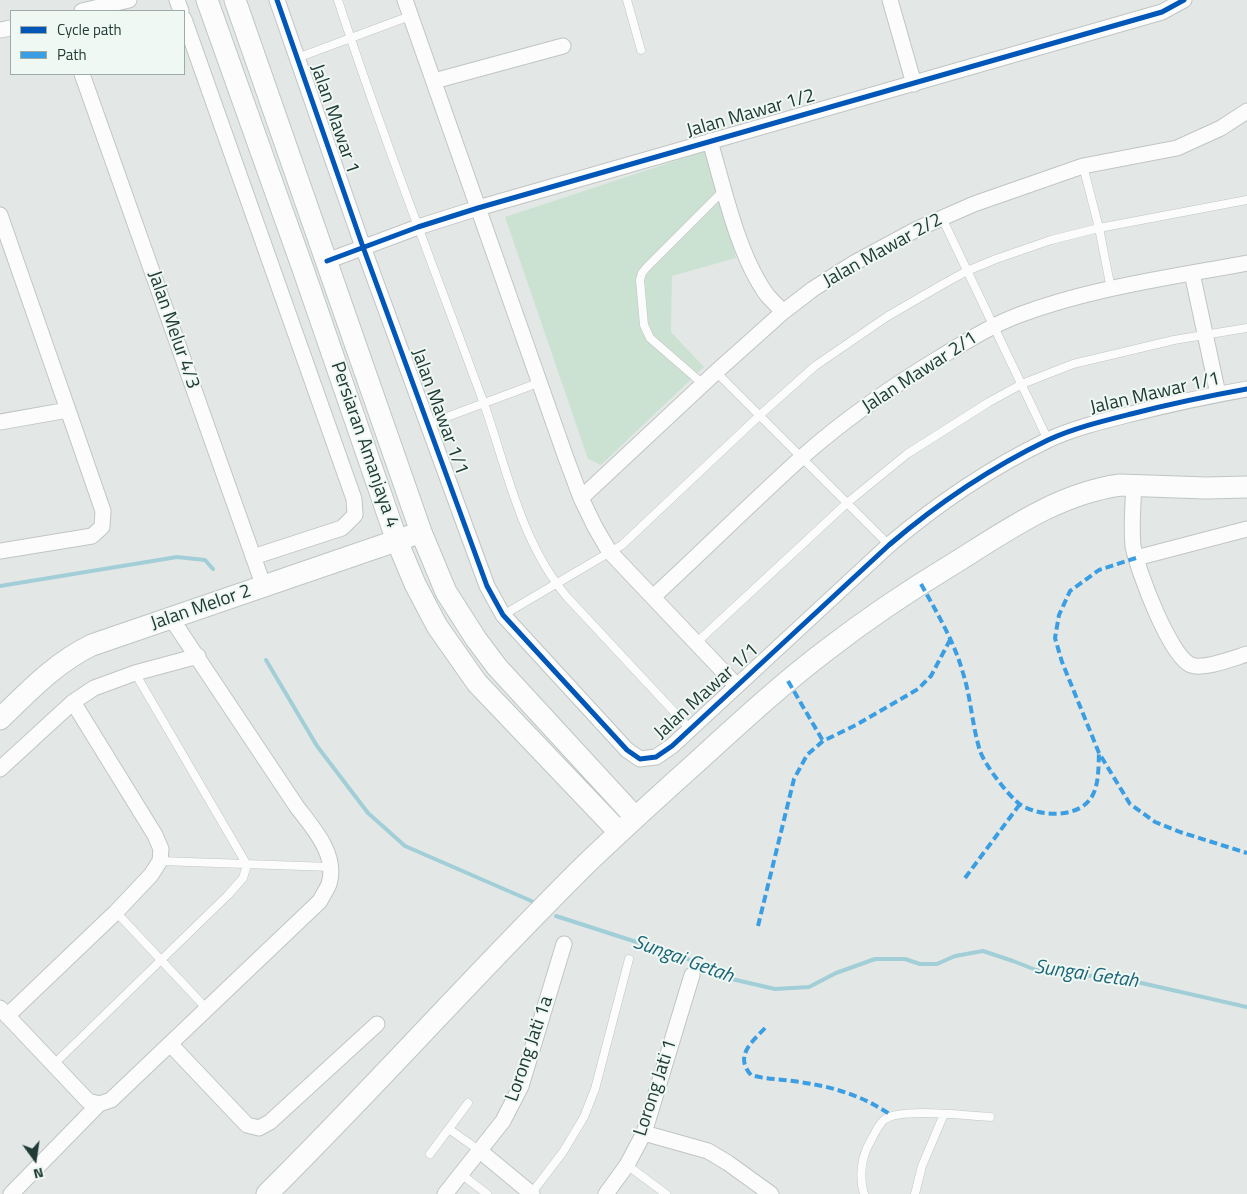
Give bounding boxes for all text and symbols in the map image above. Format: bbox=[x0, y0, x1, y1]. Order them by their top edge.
legend bbox=[10, 10, 185, 75]
text: Cycle path bbox=[57, 18, 122, 41]
text: Path bbox=[57, 43, 87, 66]
street label: Jalan Mawar 1 bbox=[305, 61, 363, 177]
street label: Jalan Mawar 1/2 bbox=[684, 85, 818, 143]
street label: Jalan Mawar 2/2 bbox=[820, 209, 946, 293]
street label: Jalan Melur 4/3 bbox=[142, 268, 204, 392]
street label: Jalan Mawar 2/1 bbox=[858, 327, 982, 419]
street label: Jalan Mawar 1/1 bbox=[406, 346, 472, 478]
street label: Persiaran Amanjaya 4 bbox=[325, 359, 403, 531]
street label: Jalan Mawar 1/1 bbox=[1088, 368, 1222, 420]
street label: Jalan Melor 2 bbox=[148, 580, 254, 636]
street label: Jalan Mawar 1/1 bbox=[650, 639, 764, 745]
water label: Sungai Getah bbox=[630, 931, 736, 989]
water label: Sungai Getah bbox=[1032, 956, 1140, 994]
street label: Lorong Jati 1a bbox=[501, 993, 559, 1105]
street label: Lorong Jati 1 bbox=[630, 1037, 682, 1139]
north arrow bbox=[10, 1134, 60, 1184]
text: N bbox=[32, 1163, 46, 1185]

